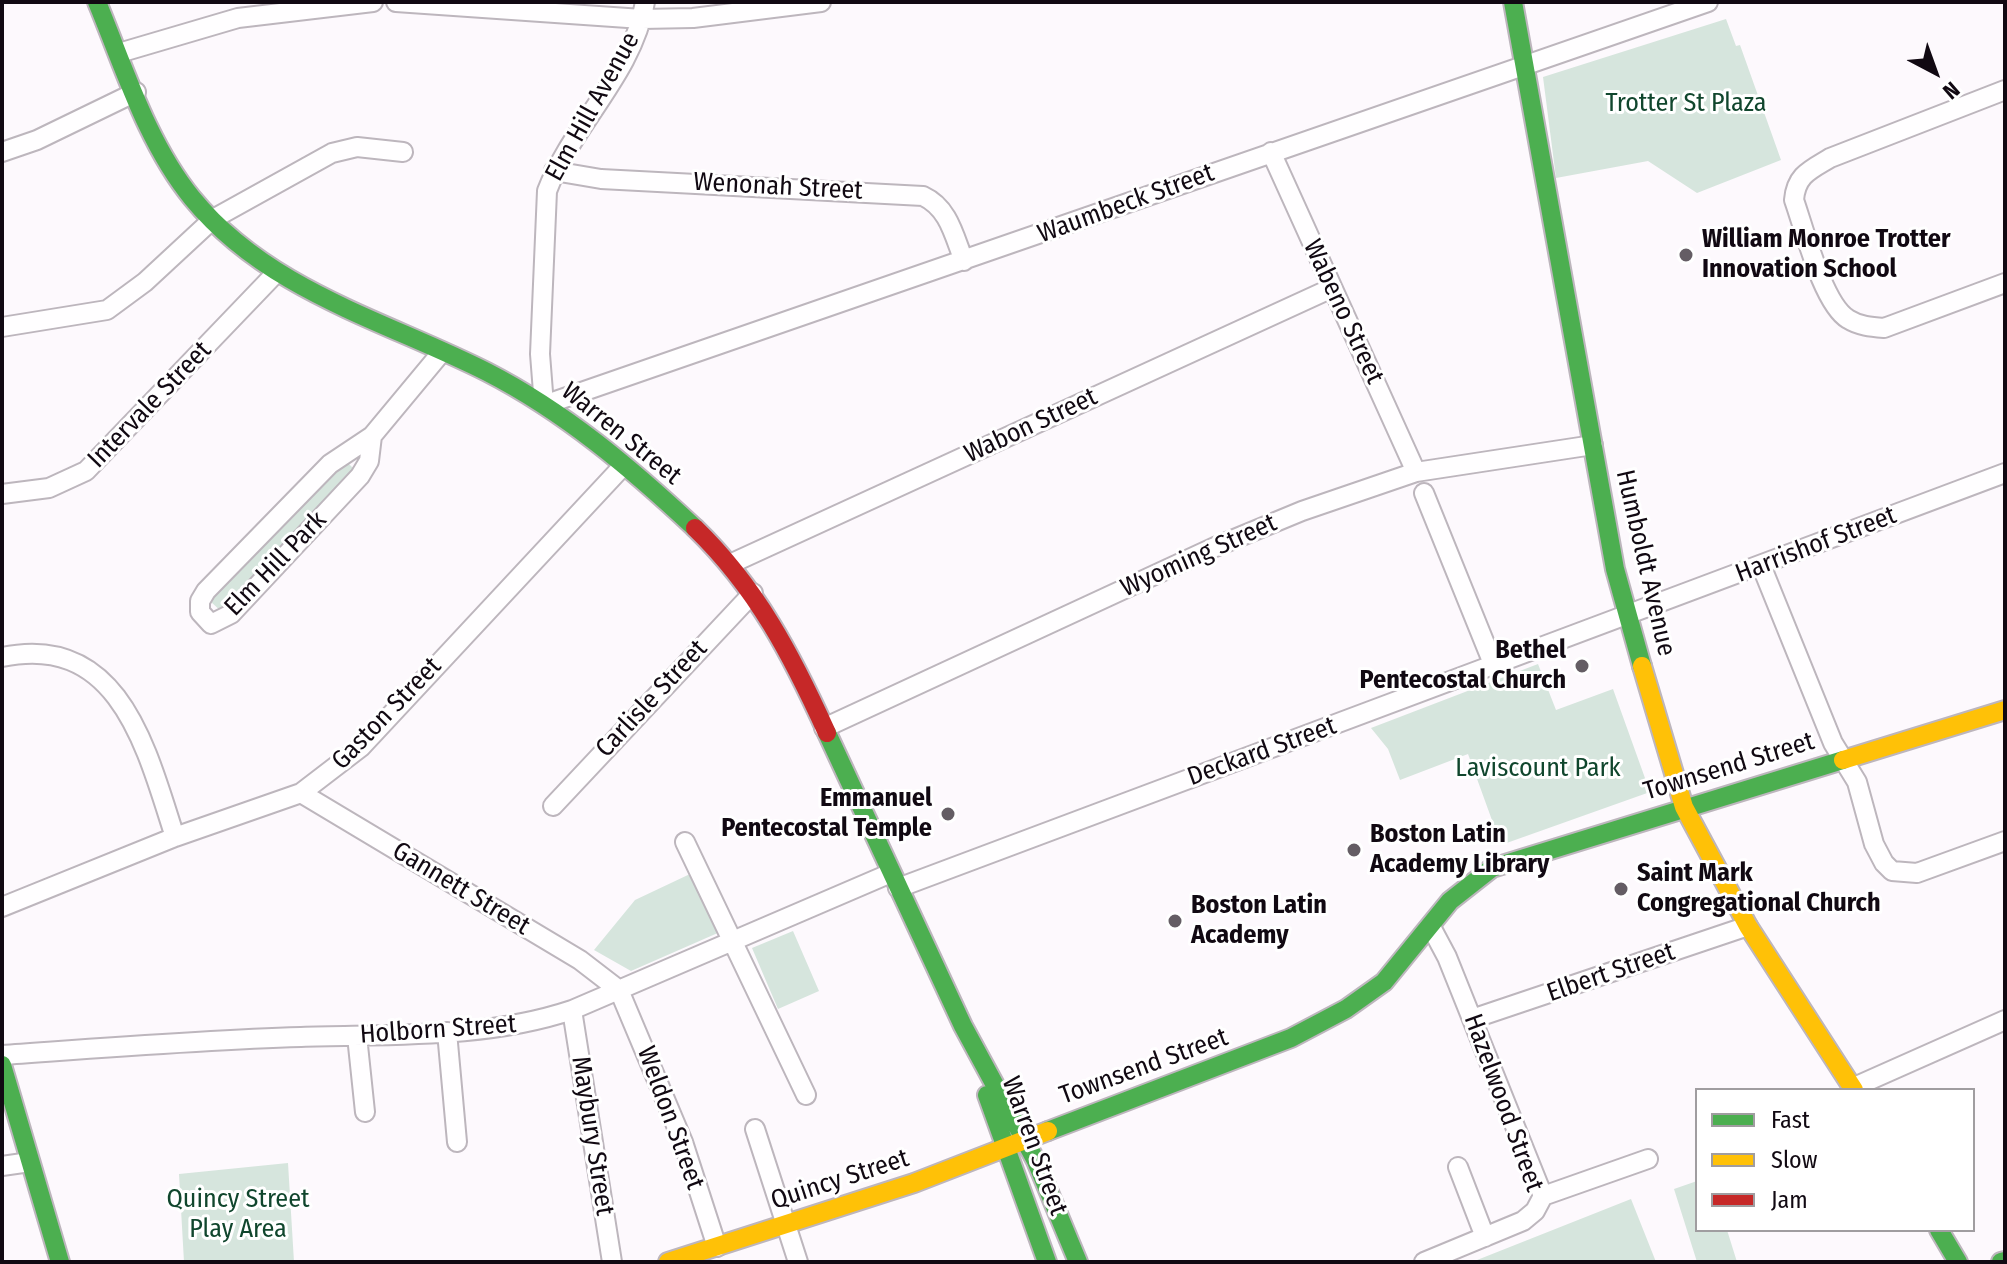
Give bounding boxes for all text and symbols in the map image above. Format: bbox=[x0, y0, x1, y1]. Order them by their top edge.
street label: Elm Hill Avenue bbox=[539, 27, 647, 187]
north arrow bbox=[1895, 32, 1975, 112]
text: N bbox=[1937, 76, 1965, 105]
park label: Trotter St Plaza bbox=[1606, 88, 1766, 120]
street label: Waumbeck Street bbox=[1034, 158, 1218, 250]
street label: Wenonah Street bbox=[692, 167, 864, 207]
place label: William Monroe Trotter Innovation School bbox=[1702, 224, 1951, 286]
street label: Wabeno Street bbox=[1296, 235, 1390, 389]
marker: William Monroe Trotter Innovation School bbox=[1677, 246, 1695, 264]
street label: Intervale Street bbox=[82, 335, 218, 475]
street label: Warren Street bbox=[555, 376, 687, 492]
street label: Wabon Street bbox=[960, 382, 1102, 470]
street label: Humboldt Avenue bbox=[1608, 467, 1682, 659]
street label: Harrishof Street bbox=[1731, 500, 1901, 590]
street label: Elm Hill Park bbox=[218, 505, 334, 623]
street label: Wyoming Street bbox=[1116, 508, 1282, 604]
street label: Carlisle Street bbox=[590, 634, 714, 764]
place label: Bethel Pentecostal Church bbox=[1360, 635, 1566, 696]
street label: Gaston Street bbox=[326, 651, 448, 777]
marker: Bethel Pentecostal Church bbox=[1573, 657, 1591, 675]
street label: Deckard Street bbox=[1183, 711, 1341, 793]
street label: Townsend Street bbox=[1640, 726, 1818, 808]
park label: Laviscount Park bbox=[1455, 753, 1621, 785]
place label: Emmanuel Pentecostal Temple bbox=[721, 783, 932, 844]
marker: Emmanuel Pentecostal Temple bbox=[939, 805, 957, 823]
place label: Boston Latin Academy Library bbox=[1370, 819, 1549, 880]
street label: Gannett Street bbox=[387, 836, 535, 942]
marker: Boston Latin Academy Library bbox=[1345, 841, 1363, 859]
place label: Saint Mark Congregational Church bbox=[1637, 858, 1881, 920]
marker: Saint Mark Congregational Church bbox=[1612, 880, 1630, 898]
place label: Boston Latin Academy bbox=[1191, 890, 1327, 952]
marker: Boston Latin Academy bbox=[1166, 912, 1184, 930]
street label: Elbert Street bbox=[1543, 937, 1679, 1009]
street label: Holborn Street bbox=[359, 1009, 517, 1051]
street label: Hazelwood Street bbox=[1456, 1010, 1550, 1196]
street label: Townsend Street bbox=[1056, 1022, 1232, 1112]
street label: Weldon Street bbox=[630, 1042, 710, 1194]
street label: Maybury Street bbox=[564, 1054, 620, 1218]
street label: Warren Street bbox=[994, 1072, 1074, 1220]
legend bbox=[1695, 1088, 1975, 1232]
text: Fast bbox=[1771, 1106, 1810, 1134]
street label: Quincy Street bbox=[767, 1143, 913, 1217]
text: Slow bbox=[1771, 1146, 1817, 1174]
park label: Quincy Street Play Area bbox=[167, 1184, 309, 1246]
text: Jam bbox=[1771, 1186, 1808, 1214]

